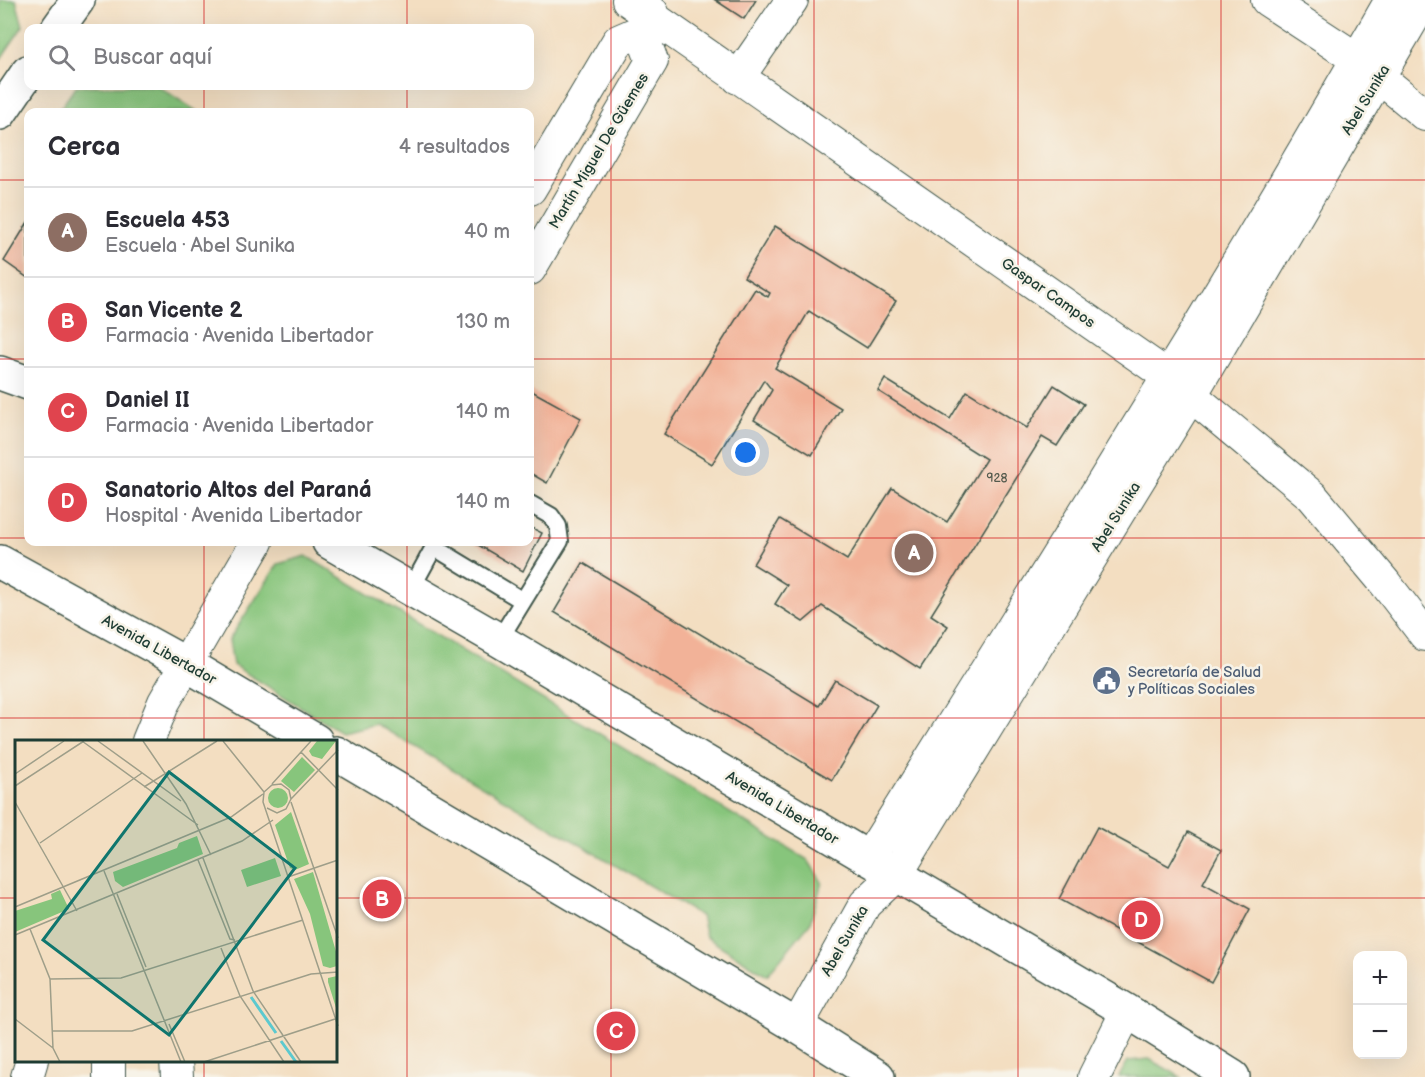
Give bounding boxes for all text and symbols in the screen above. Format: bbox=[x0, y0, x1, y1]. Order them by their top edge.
search box bbox=[24, 24, 534, 90]
icon: search bbox=[45, 41, 78, 74]
text: Buscar aquí bbox=[93, 44, 212, 71]
street label: Abel Sunika bbox=[1338, 61, 1394, 139]
street label: Martín Miguel De Güemes bbox=[545, 69, 653, 232]
text: Cerca bbox=[48, 132, 120, 163]
text: 4 resultados bbox=[399, 135, 510, 159]
text: Escuela 453 bbox=[105, 207, 230, 234]
text: A bbox=[61, 220, 74, 244]
text: 40 m bbox=[464, 220, 510, 244]
text: Escuela · Abel Sunika bbox=[105, 234, 295, 258]
street label: Gaspar Campos bbox=[997, 254, 1099, 333]
text: San Vicente 2 bbox=[105, 297, 243, 324]
text: B bbox=[60, 310, 75, 334]
text: 130 m bbox=[456, 310, 510, 334]
text: Farmacia · Avenida Libertador bbox=[105, 324, 373, 348]
text: Daniel II bbox=[105, 387, 190, 414]
text: C bbox=[60, 400, 75, 424]
text: 140 m bbox=[456, 400, 510, 424]
text: Farmacia · Avenida Libertador bbox=[105, 414, 373, 438]
your location bbox=[731, 438, 760, 467]
house number: 928 bbox=[986, 471, 1008, 486]
text: Sanatorio Altos del Paraná bbox=[105, 477, 372, 504]
street label: Abel Sunika bbox=[1087, 479, 1145, 555]
text: D bbox=[61, 490, 74, 514]
text: 140 m bbox=[456, 490, 510, 514]
text: Hospital · Avenida Libertador bbox=[105, 504, 362, 528]
pin: A bbox=[894, 530, 934, 576]
street label: Avenida Libertador bbox=[98, 611, 220, 690]
place label: Secretaría de Salud y Políticas Sociales bbox=[1127, 663, 1261, 699]
public building icon: Secretaría de Salud y Políticas Sociales bbox=[1091, 665, 1123, 697]
inset map bbox=[15, 740, 338, 1062]
street label: Avenida Libertador bbox=[722, 767, 842, 849]
pin: B bbox=[362, 876, 401, 922]
pin: D bbox=[1122, 898, 1160, 942]
street label: Abel Sunika bbox=[817, 902, 873, 980]
map controls bbox=[1353, 951, 1407, 1059]
button: + bbox=[1353, 951, 1407, 1005]
button: − bbox=[1353, 1005, 1407, 1059]
pin: C bbox=[596, 1008, 636, 1054]

